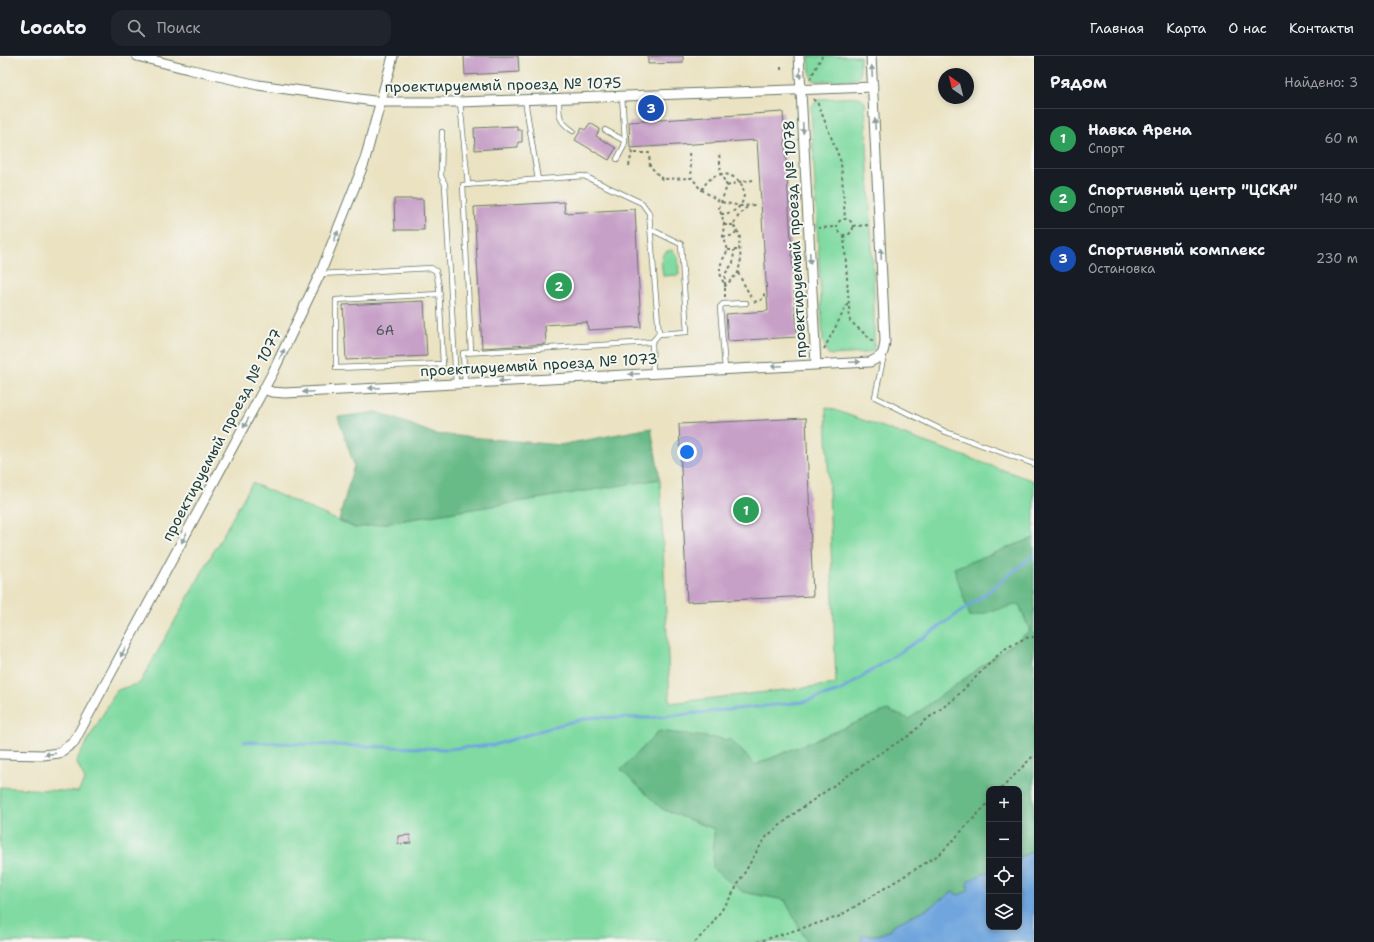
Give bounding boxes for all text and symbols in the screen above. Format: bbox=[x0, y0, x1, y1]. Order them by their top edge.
search box bbox=[111, 10, 391, 46]
text: Locato bbox=[20, 15, 87, 40]
icon: search bbox=[125, 17, 147, 39]
text: Поиск bbox=[157, 18, 200, 38]
text: Главная bbox=[1090, 19, 1144, 37]
text: Карта bbox=[1166, 19, 1206, 37]
text: О нас bbox=[1228, 19, 1267, 37]
text: Контакты bbox=[1289, 19, 1354, 37]
one-way arrow bbox=[869, 65, 876, 77]
one-way arrow bbox=[797, 67, 804, 79]
north arrow bbox=[938, 68, 974, 104]
text: Рядом bbox=[1050, 71, 1107, 93]
street label: проектируемый проезд № 1075 bbox=[384, 73, 622, 97]
text: Найдено: 3 bbox=[1284, 74, 1358, 91]
pin: 3 bbox=[638, 93, 664, 123]
one-way arrow bbox=[872, 117, 878, 130]
street label: проектируемый проезд № 1078 bbox=[779, 120, 811, 358]
text: Навка Арена bbox=[1088, 120, 1192, 140]
one-way arrow bbox=[800, 122, 807, 134]
text: 1 bbox=[1060, 130, 1066, 147]
text: 60 m bbox=[1325, 130, 1358, 147]
text: Спорт bbox=[1088, 140, 1124, 157]
text: Спортивный центр "ЦСКА" bbox=[1088, 180, 1297, 200]
text: 2 bbox=[1058, 190, 1068, 207]
text: 140 m bbox=[1319, 190, 1358, 207]
text: Спорт bbox=[1088, 200, 1124, 217]
one-way arrow bbox=[333, 230, 339, 242]
text: Спортивный комплекс bbox=[1088, 240, 1265, 260]
one-way arrow bbox=[878, 247, 884, 260]
text: 3 bbox=[1058, 250, 1068, 267]
text: 230 m bbox=[1316, 250, 1358, 267]
one-way arrow bbox=[807, 252, 814, 264]
text: Остановка bbox=[1088, 260, 1155, 277]
pin: 2 bbox=[546, 271, 572, 301]
house number: 6А bbox=[376, 322, 394, 339]
street label: проектируемый проезд № 1077 bbox=[157, 325, 287, 545]
one-way arrow bbox=[279, 349, 285, 360]
street label: проектируемый проезд № 1073 bbox=[420, 349, 658, 381]
one-way arrow bbox=[849, 359, 861, 366]
one-way arrow bbox=[771, 363, 783, 370]
one-way arrow bbox=[628, 371, 640, 378]
one-way arrow bbox=[497, 378, 510, 384]
one-way arrow bbox=[368, 385, 380, 392]
one-way arrow bbox=[302, 388, 314, 395]
one-way arrow bbox=[242, 418, 249, 429]
your location bbox=[677, 442, 697, 462]
pin: 1 bbox=[733, 495, 759, 525]
one-way arrow bbox=[181, 532, 188, 544]
one-way arrow bbox=[119, 647, 126, 658]
one-way arrow bbox=[44, 751, 56, 757]
map controls bbox=[986, 786, 1022, 930]
button: + bbox=[986, 786, 1022, 822]
button: − bbox=[986, 822, 1022, 858]
button: locate bbox=[986, 858, 1022, 894]
button: layers bbox=[986, 894, 1022, 930]

